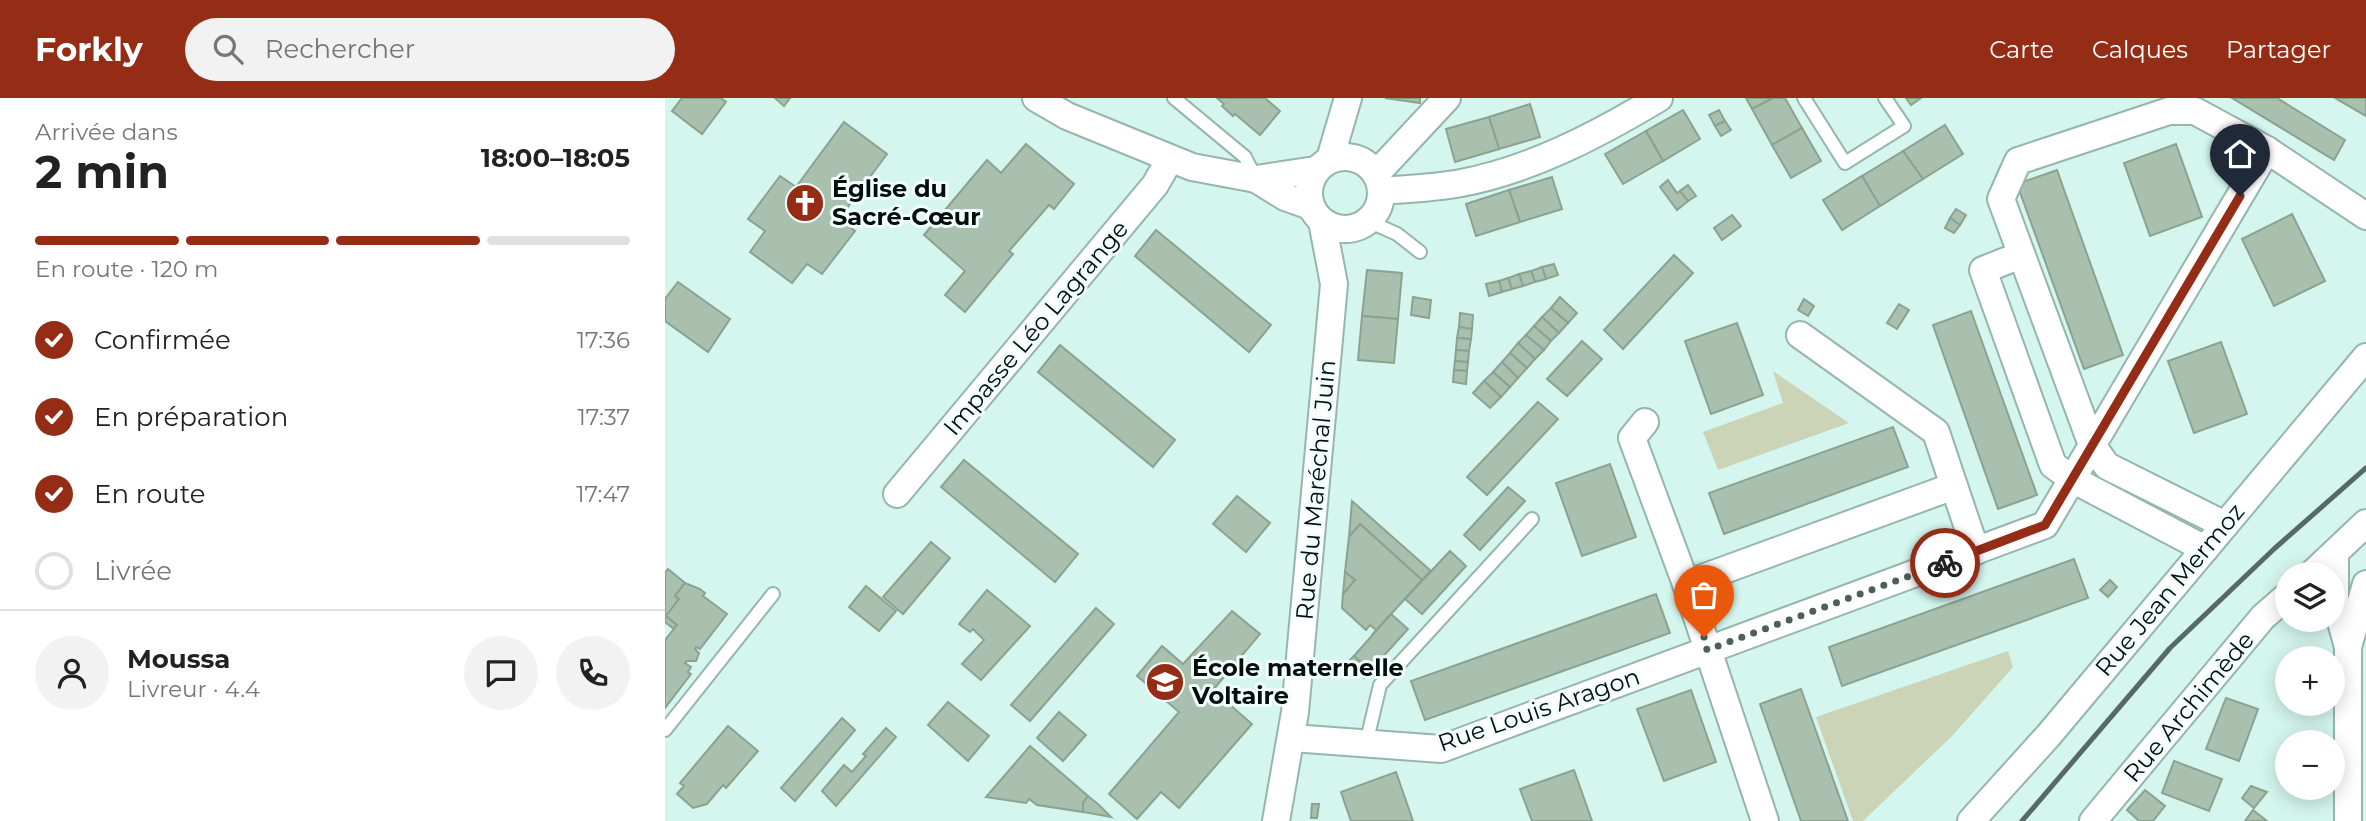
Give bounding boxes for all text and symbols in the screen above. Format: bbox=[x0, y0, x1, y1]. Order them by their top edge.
search box bbox=[185, 18, 675, 81]
text: Forkly bbox=[35, 29, 143, 69]
icon: search bbox=[209, 30, 247, 68]
text: Rechercher bbox=[265, 33, 415, 65]
text: Carte bbox=[1989, 35, 2054, 64]
text: Calques bbox=[2092, 35, 2188, 64]
text: Partager bbox=[2226, 35, 2331, 64]
text: Arrivée dans bbox=[35, 118, 178, 146]
pin bbox=[2210, 124, 2270, 196]
icon: home bbox=[2221, 135, 2259, 173]
text: 18:00–18:05 bbox=[481, 142, 630, 174]
text: 2 min bbox=[35, 143, 169, 200]
place label: Église du Sacré-Cœur bbox=[832, 174, 981, 231]
church icon: Église du Sacré-Cœur bbox=[784, 182, 826, 224]
street label: Impasse Léo Lagrange bbox=[937, 214, 1134, 441]
text: En route · 120 m bbox=[35, 255, 218, 283]
icon: check bbox=[35, 321, 73, 359]
text: Confirmée bbox=[94, 324, 231, 356]
text: 17:36 bbox=[577, 326, 630, 354]
street label: Rue du Maréchal Juin bbox=[1290, 359, 1341, 621]
icon: check bbox=[35, 398, 73, 436]
text: En préparation bbox=[94, 401, 288, 433]
text: 17:37 bbox=[578, 403, 630, 431]
icon: check bbox=[35, 475, 73, 513]
text: En route bbox=[94, 478, 205, 510]
text: 17:47 bbox=[576, 480, 630, 508]
street label: Rue Jean Mermoz bbox=[2089, 497, 2250, 682]
courier bbox=[1910, 528, 1980, 598]
icon: bike bbox=[1926, 544, 1964, 582]
text: Livrée bbox=[94, 555, 172, 587]
map controls bbox=[2275, 562, 2345, 800]
button: layers bbox=[2275, 562, 2345, 632]
pin bbox=[1674, 565, 1734, 637]
icon: bag bbox=[1685, 576, 1723, 614]
street label: Rue Archimède bbox=[2117, 626, 2260, 788]
button: person bbox=[35, 636, 109, 710]
button: chat bbox=[464, 636, 538, 710]
button: phone bbox=[556, 636, 630, 710]
text: Moussa bbox=[127, 643, 230, 675]
button: + bbox=[2275, 646, 2345, 716]
place label: École maternelle Voltaire bbox=[1191, 653, 1404, 710]
school or university icon: École maternelle Voltaire bbox=[1144, 661, 1186, 703]
street label: Rue Louis Aragon bbox=[1434, 661, 1644, 758]
text: Livreur · 4.4 bbox=[127, 675, 260, 703]
button: − bbox=[2275, 730, 2345, 800]

